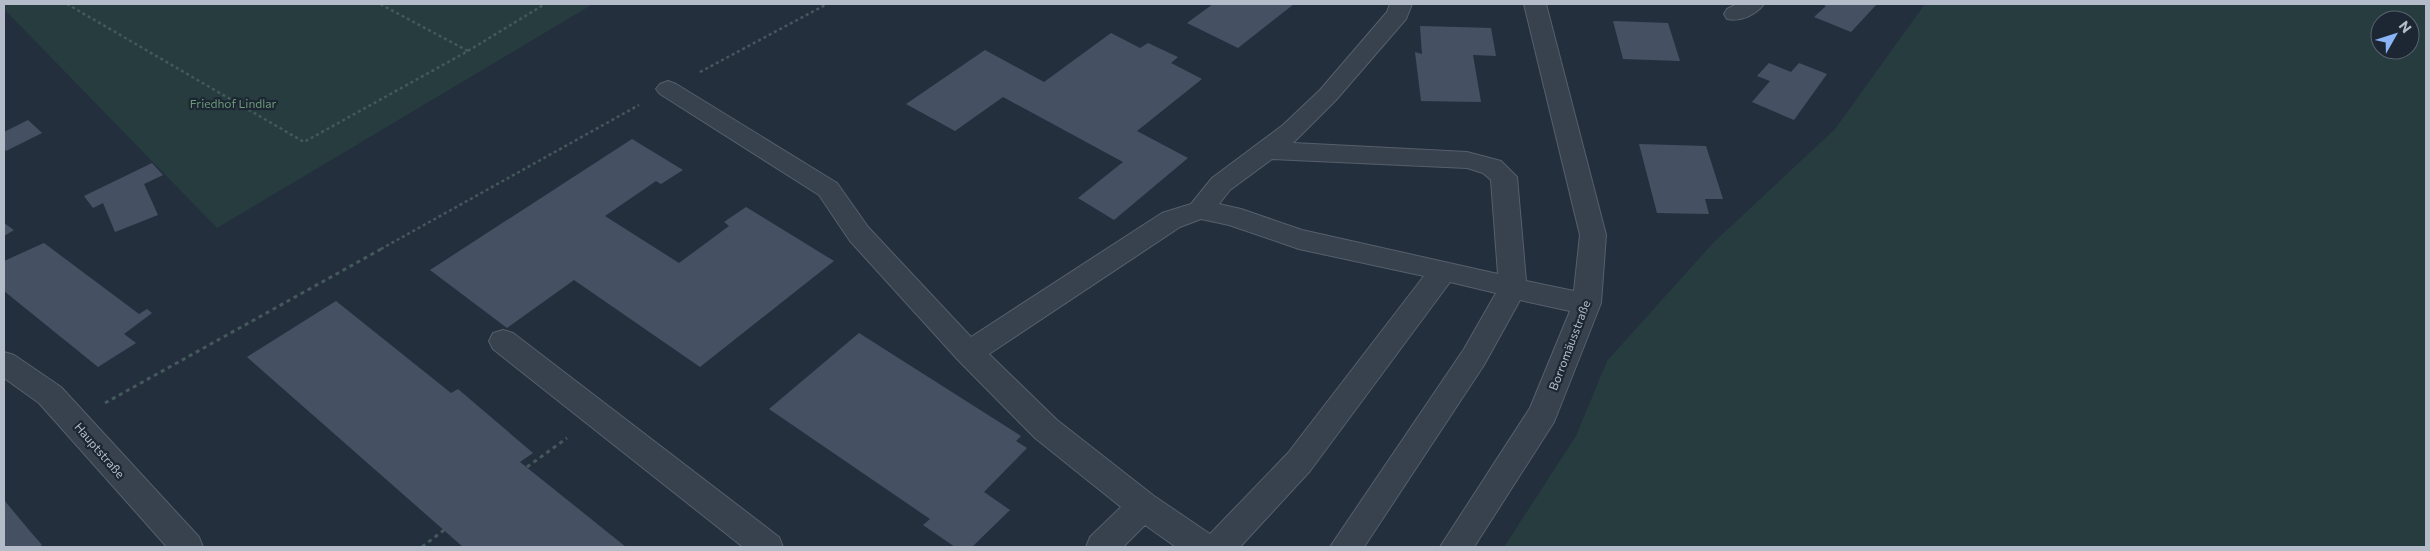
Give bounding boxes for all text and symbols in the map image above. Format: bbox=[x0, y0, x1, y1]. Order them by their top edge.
north arrow bbox=[2370, 10, 2420, 60]
text: N bbox=[2396, 17, 2415, 36]
park label: Friedhof Lindlar bbox=[190, 96, 277, 110]
street label: Borromäusstraße bbox=[1545, 298, 1593, 392]
street label: Hauptstraße bbox=[72, 419, 128, 481]

